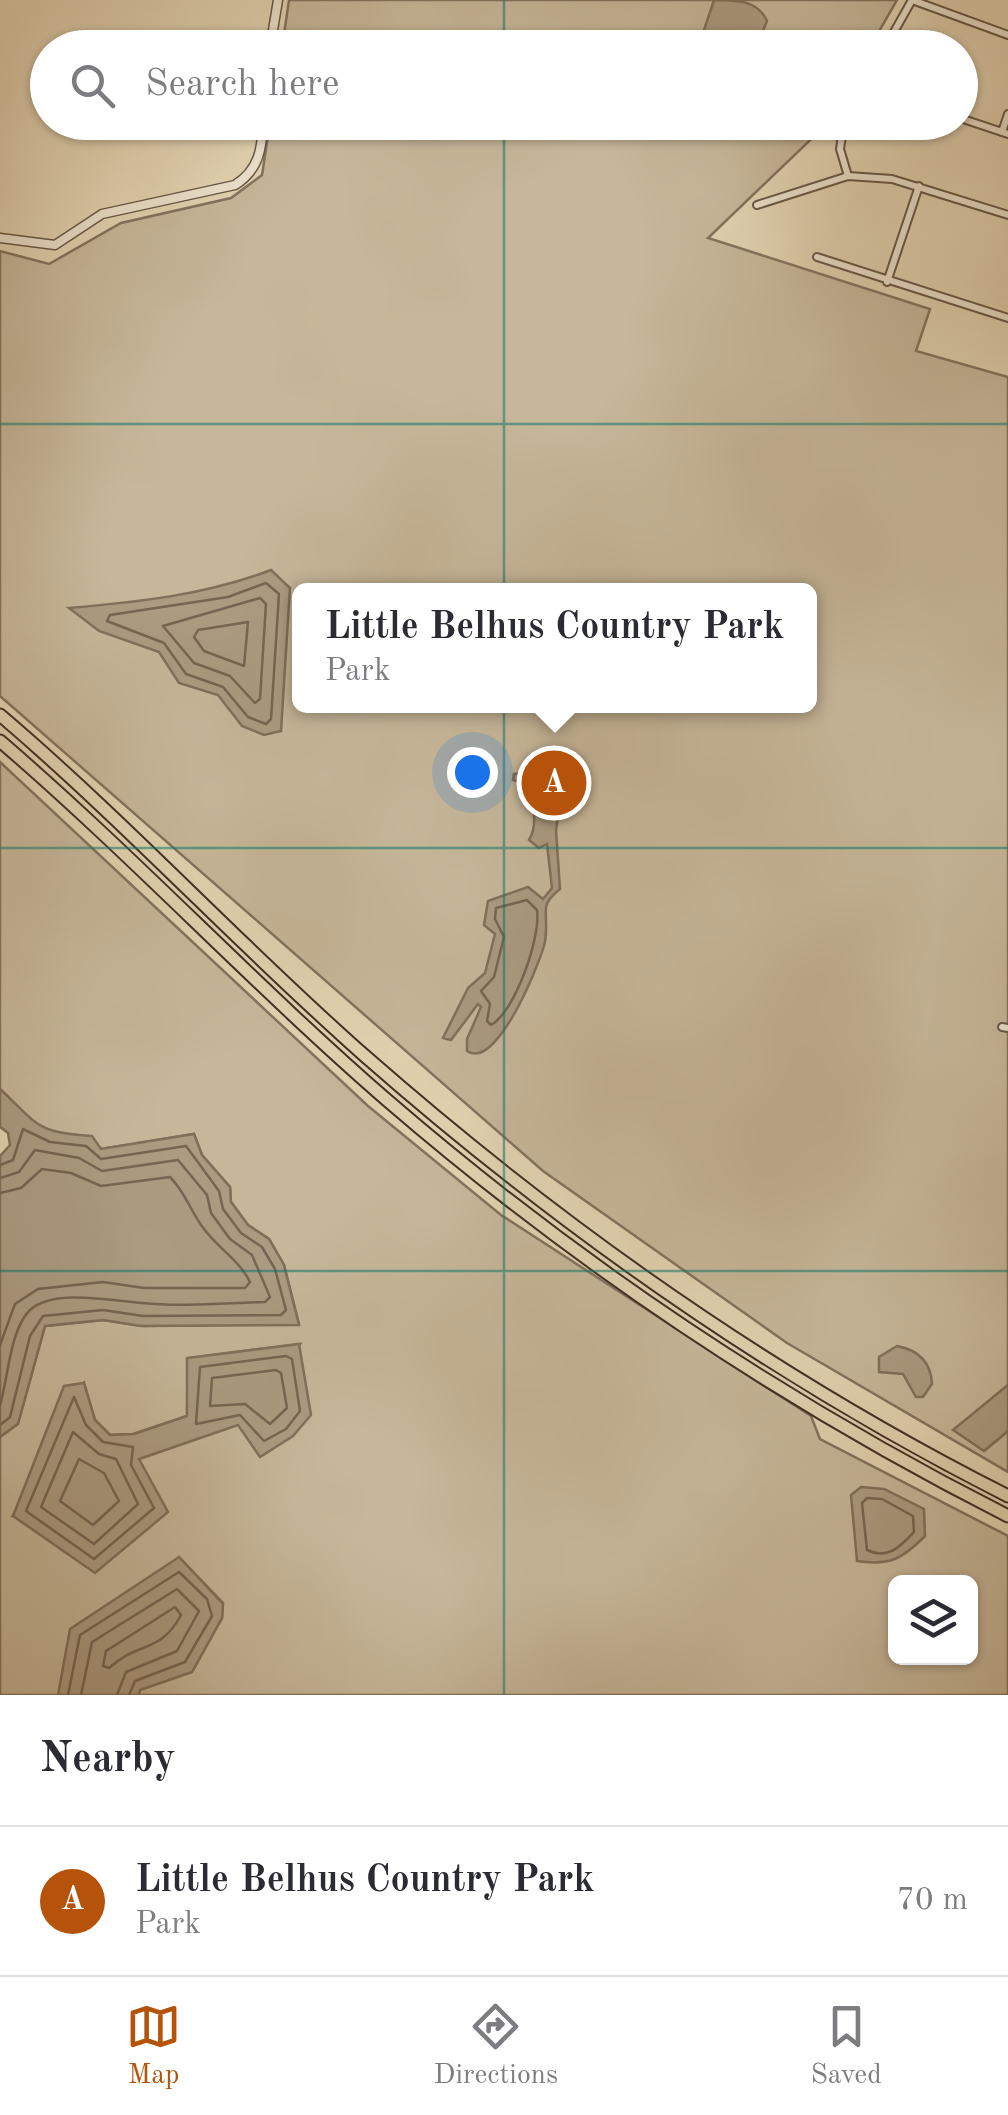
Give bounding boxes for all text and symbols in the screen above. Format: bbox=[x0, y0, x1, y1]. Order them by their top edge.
search box bbox=[30, 30, 978, 140]
icon: search bbox=[65, 58, 120, 113]
text: Search here bbox=[145, 66, 340, 104]
popup bbox=[292, 583, 817, 713]
text: Little Belhus Country Park bbox=[325, 609, 784, 647]
text: Park bbox=[325, 656, 391, 688]
pin: A bbox=[522, 746, 586, 820]
your location bbox=[447, 747, 498, 798]
map controls bbox=[888, 1575, 978, 1665]
button: layers bbox=[888, 1575, 978, 1665]
text: Nearby bbox=[40, 1739, 176, 1781]
text: Little Belhus Country Park bbox=[135, 1862, 595, 1900]
text: A bbox=[60, 1885, 85, 1917]
text: 70 m bbox=[897, 1885, 968, 1917]
text: Park bbox=[135, 1909, 201, 1941]
tab: Map bbox=[126, 1999, 181, 2094]
tab: Directions bbox=[434, 1999, 558, 2094]
tab: Saved bbox=[810, 1999, 882, 2094]

